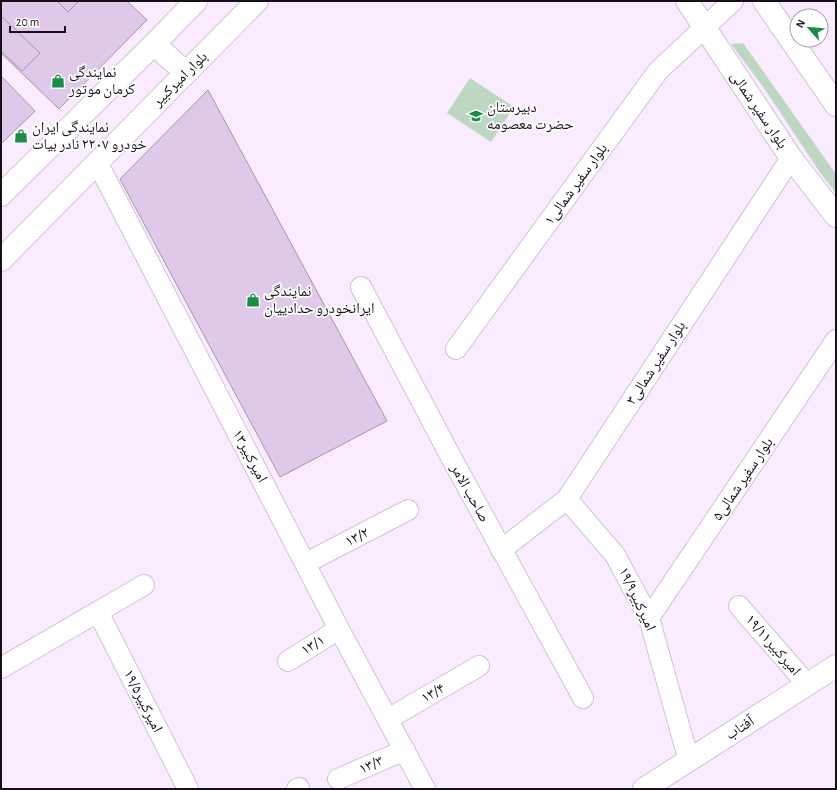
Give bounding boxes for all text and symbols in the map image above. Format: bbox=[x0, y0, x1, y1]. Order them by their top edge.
scale bar bbox=[10, 8, 65, 34]
north arrow bbox=[789, 8, 829, 48]
text: 20 m bbox=[16, 16, 39, 28]
text: N bbox=[794, 18, 807, 30]
street label: بلوار امیرکبیر bbox=[149, 49, 211, 111]
place label: نمایندگی کرمان موتور bbox=[68, 65, 135, 99]
street label: بلوار سفیر شمالی bbox=[726, 69, 790, 152]
shop icon: نمایندگی کرمان موتور bbox=[50, 73, 66, 89]
place label: دبیرستان حضرت معصومه bbox=[487, 100, 574, 133]
school or university icon: دبیرستان حضرت معصومه bbox=[468, 108, 484, 124]
place label: نمایندگی ایران خودرو ۲۲۰۷ نادر بیات bbox=[32, 120, 147, 153]
shop icon: نمایندگی ایران خودرو ۲۲۰۷ نادر بیات bbox=[13, 128, 29, 144]
street label: بلوار سفیر شمالی۱ bbox=[542, 141, 612, 229]
place label: نمایندگی ایرانخودرو حدادییان bbox=[264, 284, 375, 318]
shop icon: نمایندگی ایرانخودرو حدادییان bbox=[245, 292, 261, 308]
street label: بلوار سفیر شمالی۳ bbox=[623, 319, 690, 409]
street label: امیرکبیر۱۳ bbox=[229, 427, 270, 485]
street label: بلوار سفیر شمالی۵ bbox=[710, 435, 778, 524]
street label: صاحب الامر bbox=[447, 460, 492, 525]
street label: ۱۳/۲ bbox=[343, 525, 372, 549]
street label: امیرکبیر۱۹/۹ bbox=[615, 565, 658, 634]
street label: امیرکبیر۱۹/۱۱ bbox=[742, 612, 803, 679]
street label: ۱۳/۱ bbox=[299, 632, 327, 658]
street label: امیرکبیر۱۹/۵ bbox=[120, 667, 165, 735]
street label: ۱۳/۴ bbox=[419, 680, 448, 706]
street label: آفتاب bbox=[723, 712, 758, 743]
street label: ۱۳/۳ bbox=[357, 753, 385, 777]

